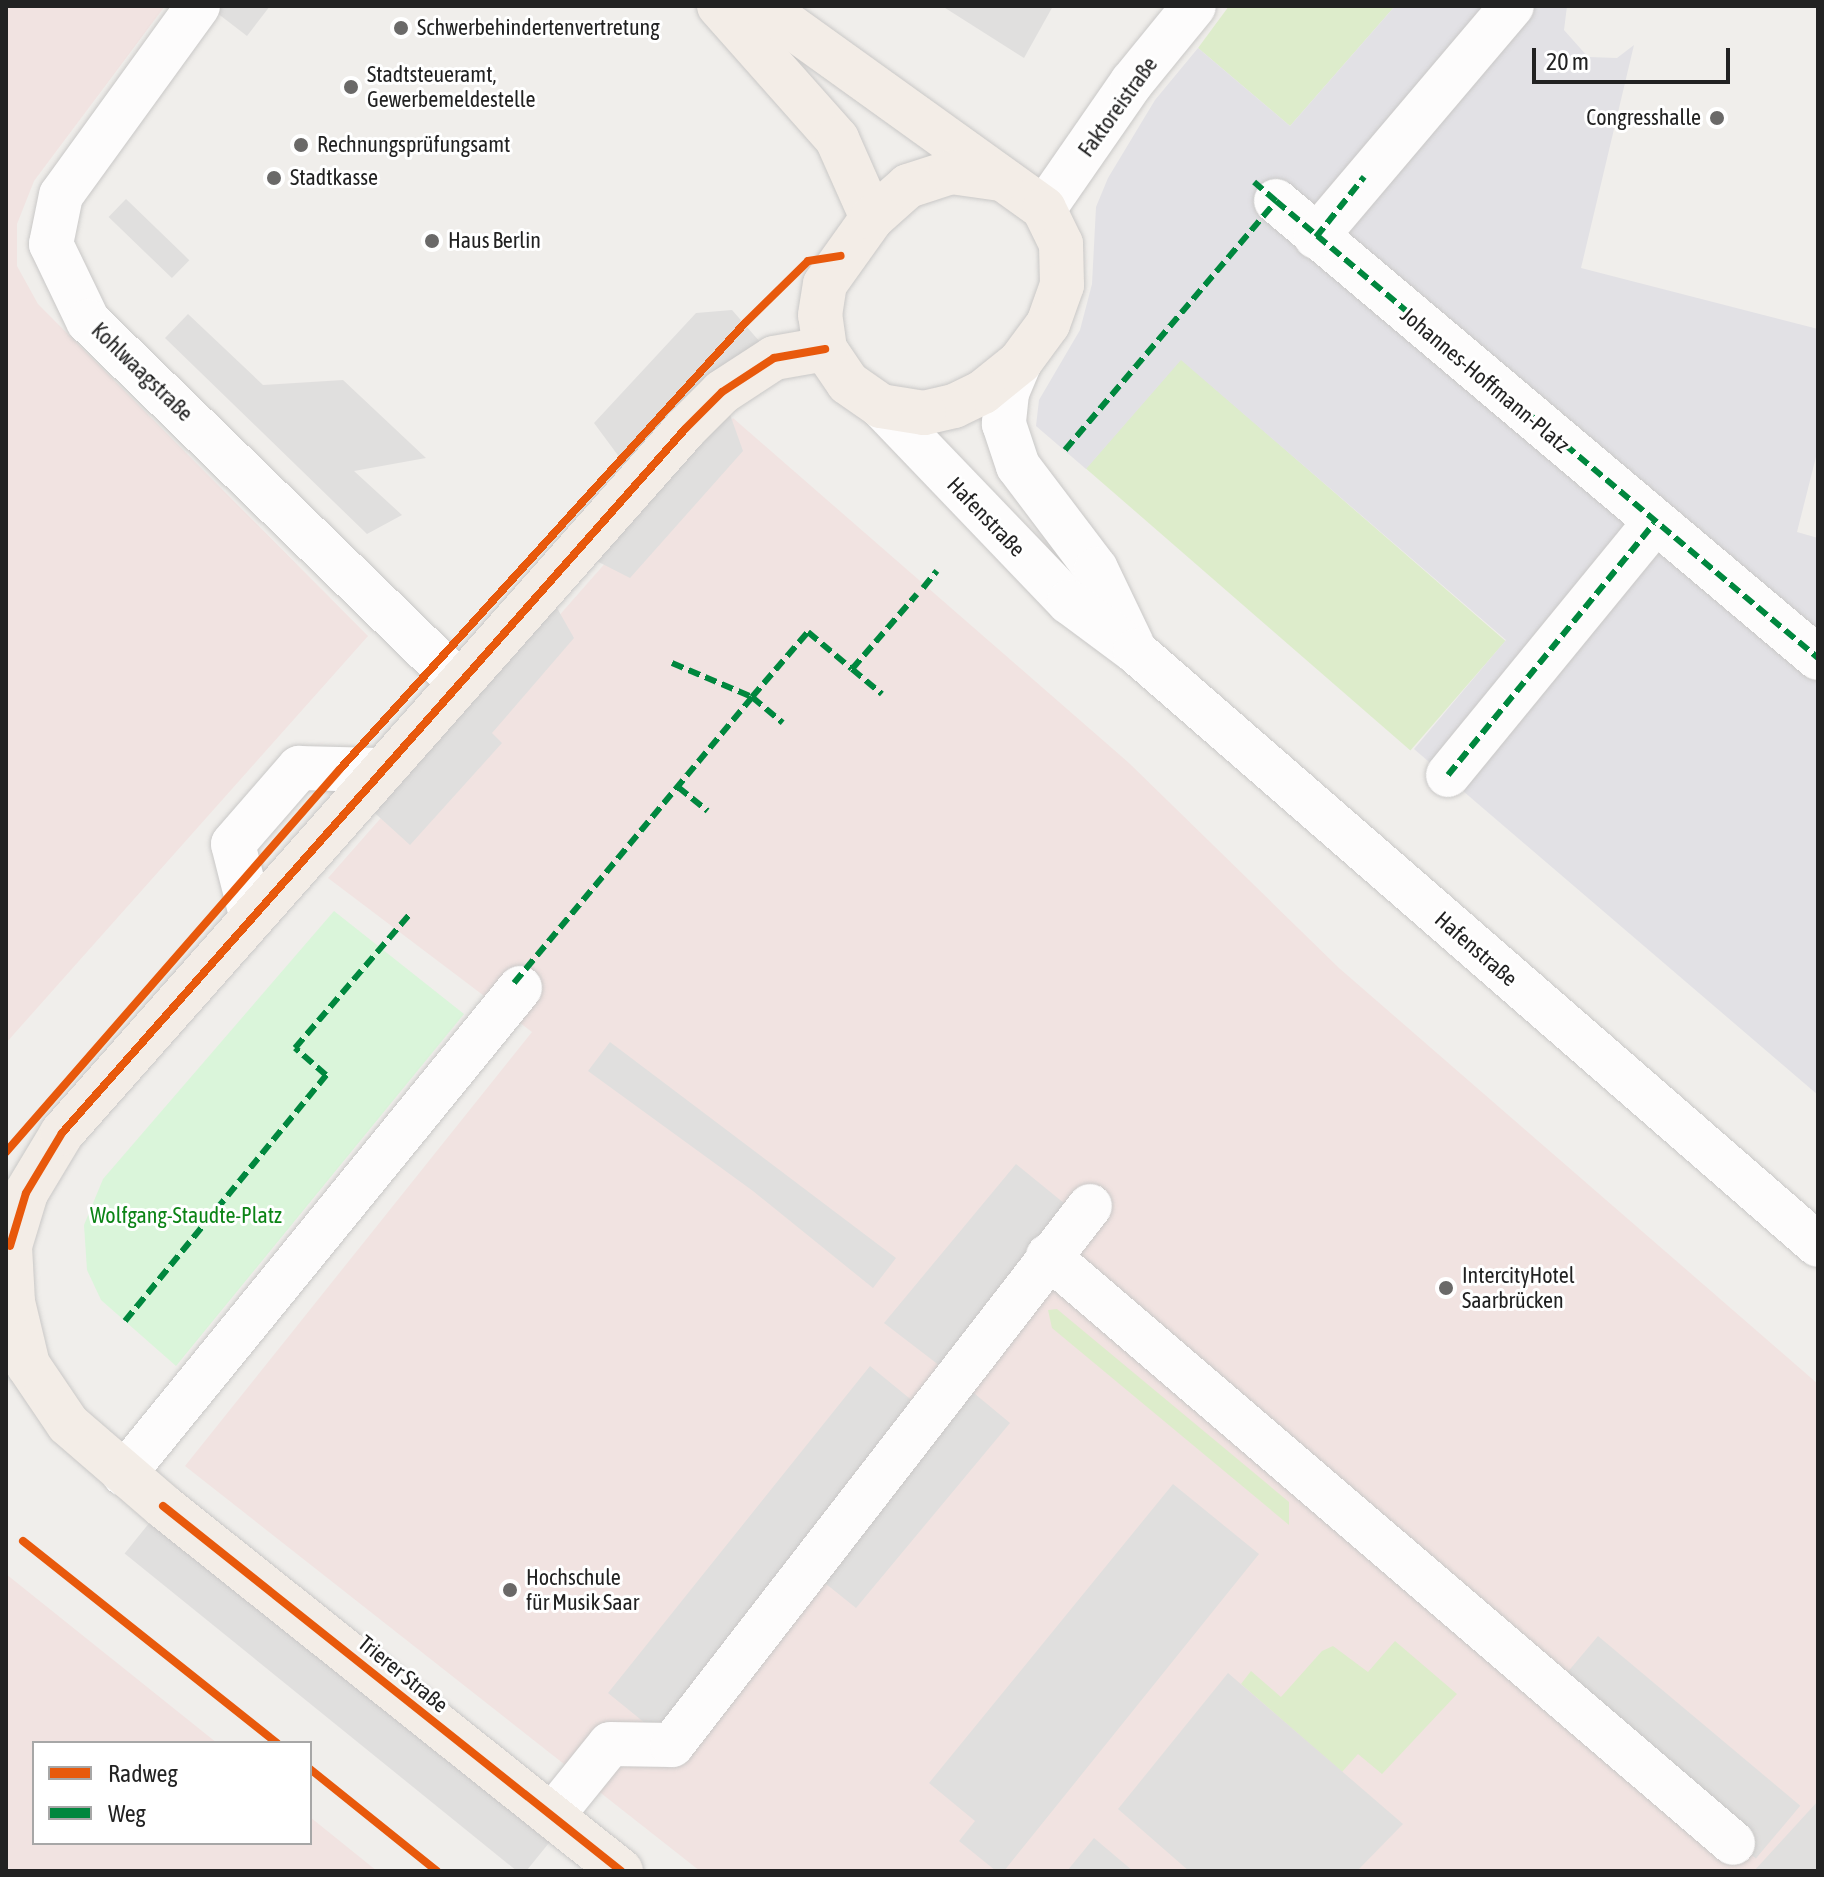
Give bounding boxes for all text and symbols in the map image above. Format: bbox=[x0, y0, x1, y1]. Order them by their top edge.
place label: Schwerbehindertenvertretung bbox=[417, 15, 660, 41]
marker: Schwerbehindertenvertretung bbox=[392, 19, 410, 37]
scale bar bbox=[1536, 32, 1734, 82]
text: 20 m bbox=[1546, 48, 1589, 75]
street label: Faktoreistraße bbox=[1073, 52, 1163, 162]
place label: Stadtsteueramt, Gewerbemeldestelle bbox=[367, 61, 535, 112]
marker: Stadtsteueramt, Gewerbemeldestelle bbox=[342, 78, 360, 96]
place label: Congresshalle bbox=[1586, 105, 1701, 131]
marker: Congresshalle bbox=[1708, 109, 1726, 127]
place label: Rechnungsprüfungsamt bbox=[317, 132, 510, 158]
marker: Rechnungsprüfungsamt bbox=[292, 136, 310, 154]
place label: Stadtkasse bbox=[290, 165, 378, 191]
marker: Stadtkasse bbox=[265, 169, 283, 187]
place label: Haus Berlin bbox=[448, 228, 541, 254]
marker: Haus Berlin bbox=[423, 232, 441, 250]
street label: Johannes-Hoffmann-Platz bbox=[1395, 302, 1575, 458]
street label: Kohlwaagstraße bbox=[86, 317, 198, 427]
street label: Hafenstraße bbox=[942, 472, 1030, 562]
street label: Hafenstraße bbox=[1429, 906, 1523, 992]
park label: Wolfgang-Staudte-Platz bbox=[90, 1203, 282, 1229]
place label: IntercityHotel Saarbrücken bbox=[1462, 1262, 1575, 1314]
marker: IntercityHotel Saarbrücken bbox=[1437, 1279, 1455, 1297]
place label: Hochschule für Musik Saar bbox=[526, 1564, 639, 1616]
marker: Hochschule für Musik Saar bbox=[501, 1581, 519, 1599]
street label: Trierer Straße bbox=[353, 1630, 453, 1718]
legend bbox=[32, 1741, 312, 1845]
text: Radweg bbox=[108, 1760, 178, 1787]
text: Weg bbox=[108, 1800, 146, 1827]

